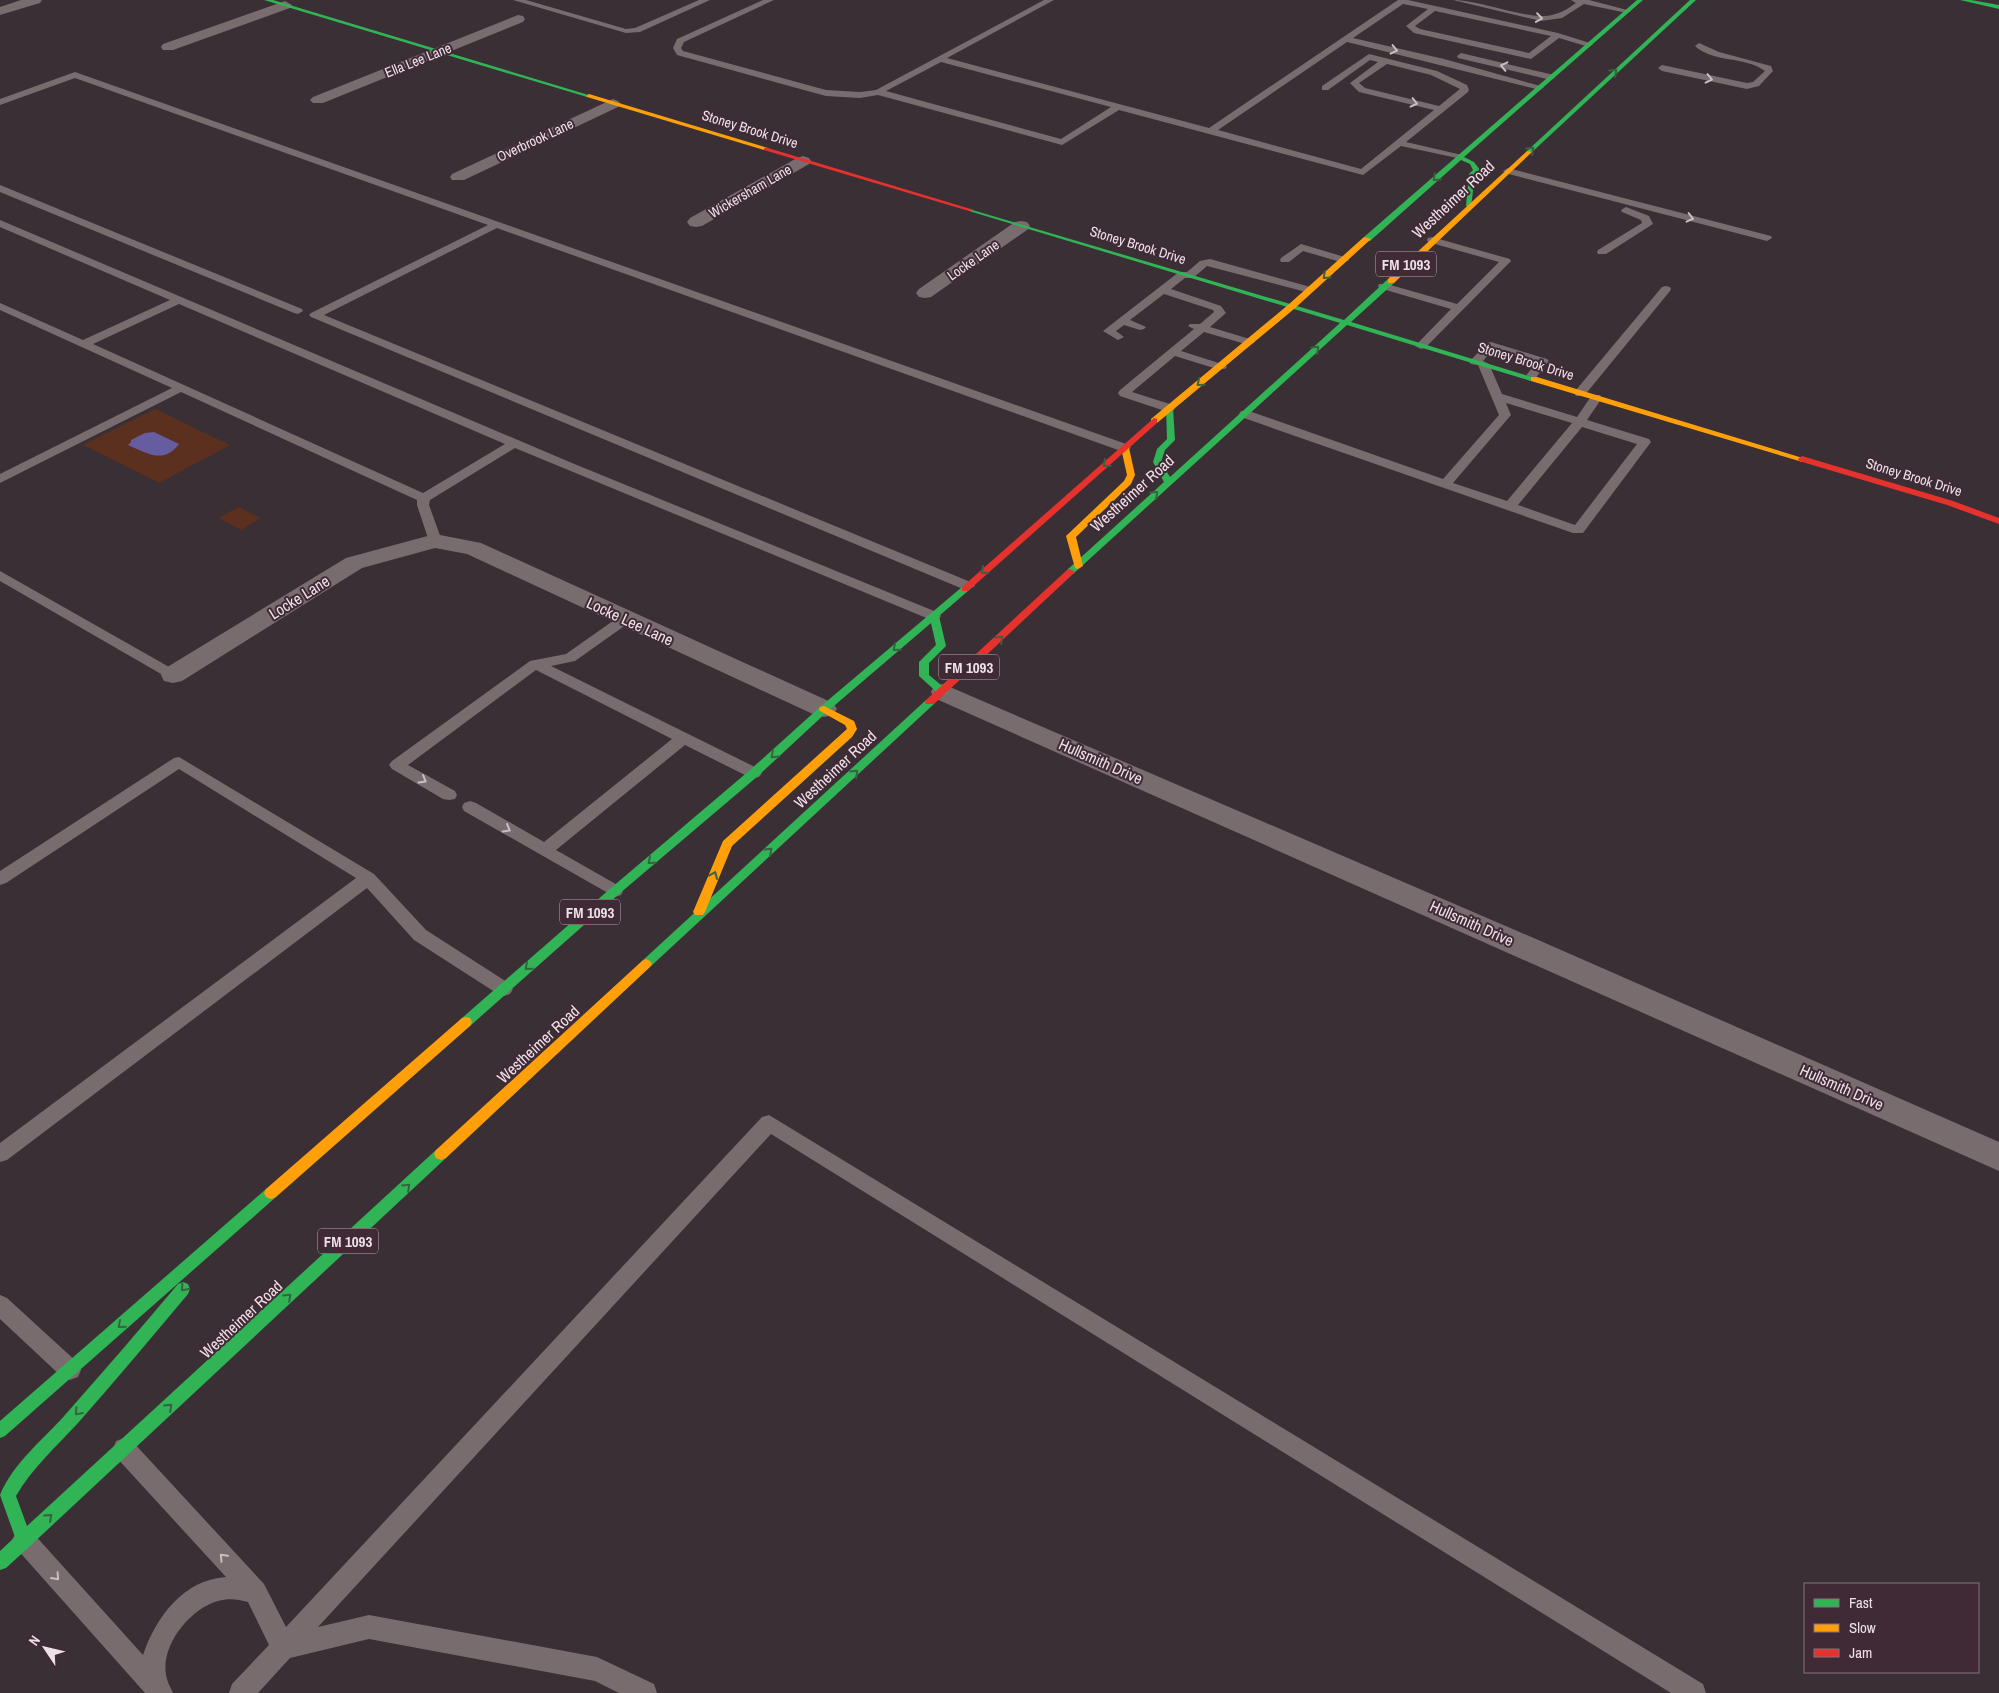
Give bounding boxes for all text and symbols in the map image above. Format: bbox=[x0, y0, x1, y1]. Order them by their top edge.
one-way arrow bbox=[1535, 12, 1543, 23]
street label: Ella Lee Lane bbox=[382, 39, 454, 81]
one-way arrow bbox=[1389, 44, 1398, 55]
one-way arrow bbox=[1499, 61, 1508, 72]
one-way arrow bbox=[1609, 69, 1618, 78]
one-way arrow bbox=[1705, 73, 1714, 84]
one-way arrow bbox=[1409, 97, 1418, 108]
street label: Stoney Brook Drive bbox=[700, 106, 800, 152]
street label: Overbrook Lane bbox=[494, 114, 576, 166]
one-way arrow bbox=[1525, 147, 1534, 156]
street label: Westheimer Road bbox=[1407, 155, 1499, 243]
street label: Wickersham Lane bbox=[705, 160, 795, 222]
one-way arrow bbox=[1433, 172, 1442, 181]
one-way arrow bbox=[1686, 212, 1695, 223]
street label: Stoney Brook Drive bbox=[1088, 222, 1188, 268]
street label: Locke Lane bbox=[944, 236, 1002, 284]
road number: FM 1093 bbox=[1376, 252, 1436, 276]
one-way arrow bbox=[1322, 270, 1331, 279]
street label: Stoney Brook Drive bbox=[1476, 338, 1576, 384]
one-way arrow bbox=[1310, 346, 1319, 355]
one-way arrow bbox=[1197, 378, 1206, 387]
street label: Westheimer Road bbox=[1085, 450, 1179, 536]
street label: Stoney Brook Drive bbox=[1864, 454, 1964, 500]
one-way arrow bbox=[1103, 459, 1112, 468]
one-way arrow bbox=[1150, 491, 1159, 500]
one-way arrow bbox=[981, 566, 990, 574]
street label: Locke Lane bbox=[264, 570, 334, 624]
street label: Locke Lee Lane bbox=[583, 591, 677, 651]
one-way arrow bbox=[994, 636, 1003, 645]
one-way arrow bbox=[893, 642, 902, 651]
road number: FM 1093 bbox=[939, 654, 999, 680]
street label: Westheimer Road bbox=[789, 725, 881, 813]
street label: Hullsmith Drive bbox=[1056, 733, 1146, 789]
one-way arrow bbox=[771, 749, 780, 758]
one-way arrow bbox=[849, 770, 858, 779]
one-way arrow bbox=[417, 773, 426, 783]
one-way arrow bbox=[502, 822, 511, 832]
one-way arrow bbox=[764, 848, 773, 857]
one-way arrow bbox=[647, 855, 656, 864]
one-way arrow bbox=[708, 871, 719, 880]
street label: Hullsmith Drive bbox=[1427, 895, 1517, 951]
road number: FM 1093 bbox=[560, 900, 620, 924]
one-way arrow bbox=[525, 961, 534, 970]
street label: Westheimer Road bbox=[492, 1000, 584, 1088]
street label: Hullsmith Drive bbox=[1797, 1059, 1887, 1115]
one-way arrow bbox=[402, 1183, 411, 1192]
road number: FM 1093 bbox=[318, 1228, 378, 1254]
street label: Westheimer Road bbox=[195, 1275, 287, 1363]
one-way arrow bbox=[180, 1283, 189, 1292]
one-way arrow bbox=[283, 1294, 292, 1303]
one-way arrow bbox=[118, 1319, 127, 1328]
one-way arrow bbox=[163, 1404, 172, 1413]
one-way arrow bbox=[74, 1406, 83, 1415]
one-way arrow bbox=[43, 1514, 52, 1523]
one-way arrow bbox=[220, 1553, 229, 1562]
one-way arrow bbox=[50, 1571, 59, 1580]
legend bbox=[1804, 1583, 1979, 1673]
text: Fast bbox=[1849, 1592, 1873, 1613]
text: Slow bbox=[1849, 1617, 1876, 1638]
north arrow bbox=[20, 1623, 70, 1673]
text: N bbox=[25, 1632, 44, 1649]
text: Jam bbox=[1849, 1642, 1872, 1663]

